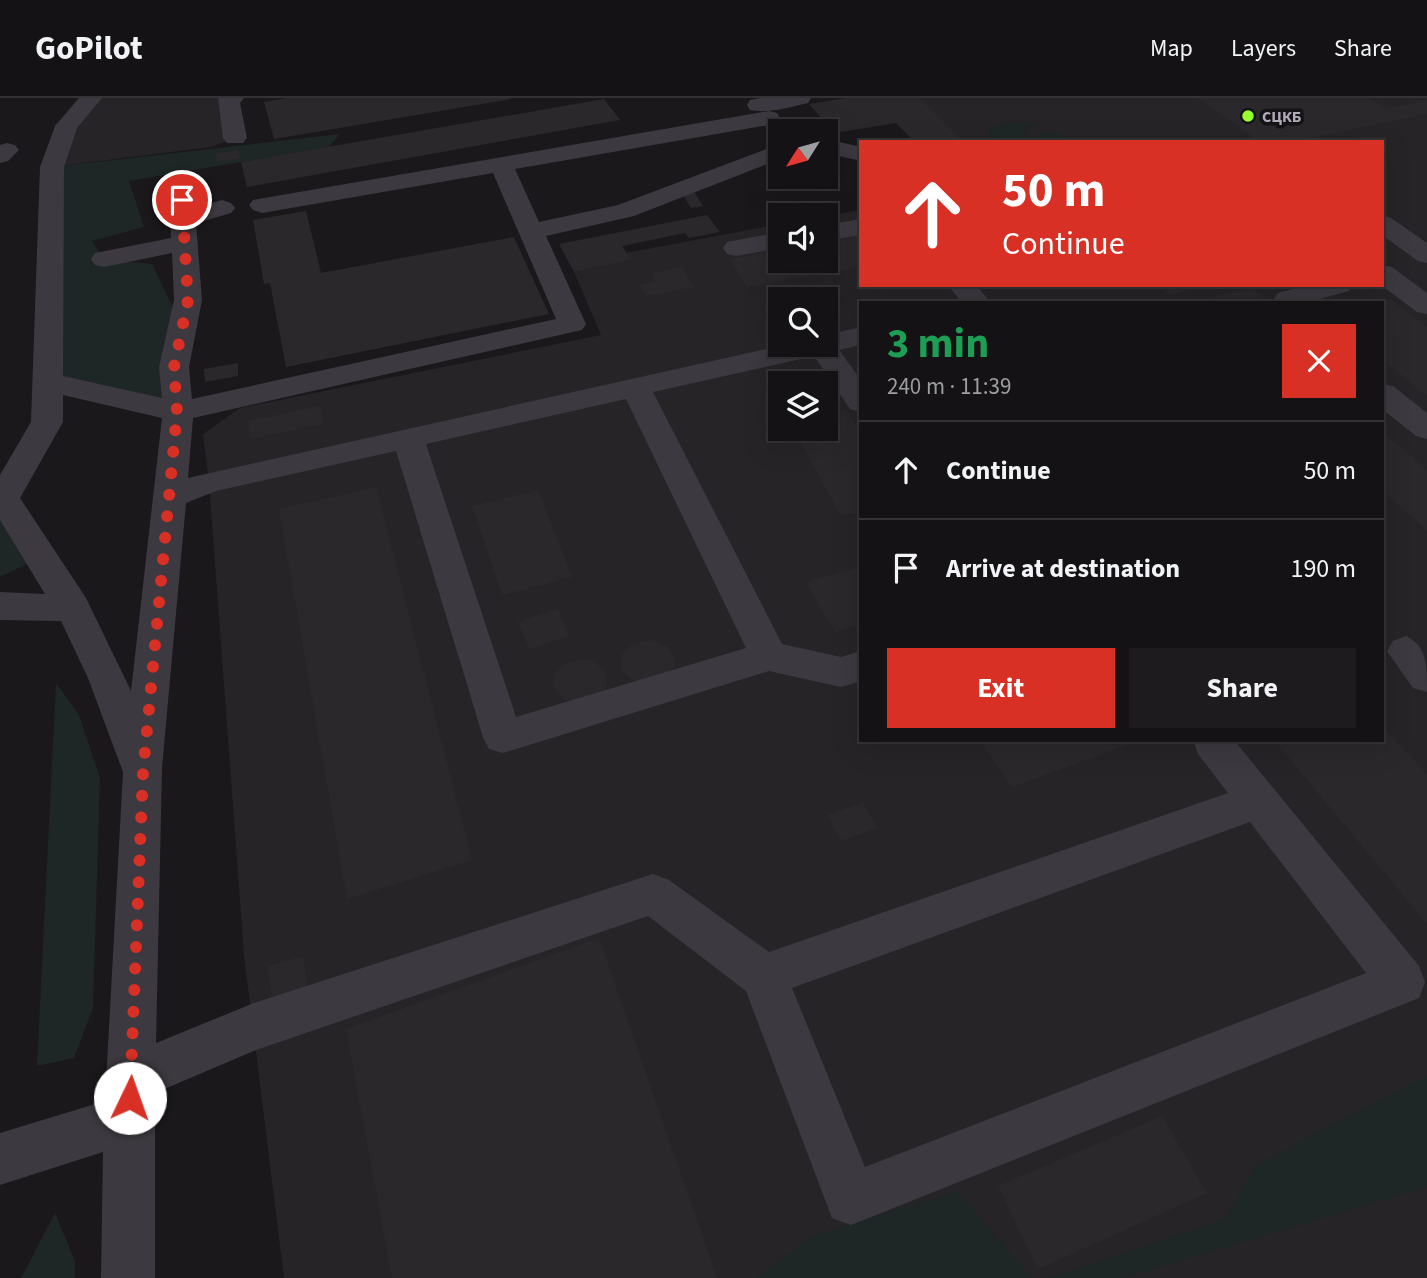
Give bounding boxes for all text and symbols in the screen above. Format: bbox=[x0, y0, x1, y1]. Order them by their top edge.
text: GoPilot bbox=[35, 25, 143, 72]
text: Map bbox=[1150, 31, 1193, 66]
text: Layers bbox=[1231, 31, 1296, 66]
text: Share bbox=[1334, 31, 1392, 66]
place label: СЦКБ bbox=[1262, 106, 1302, 128]
marker: СЦКБ bbox=[1240, 108, 1256, 124]
north arrow bbox=[768, 119, 838, 189]
map controls bbox=[768, 119, 838, 441]
text: 50 m bbox=[1002, 156, 1106, 226]
icon: ahead bbox=[887, 168, 978, 259]
pin bbox=[152, 170, 212, 230]
icon: arrive bbox=[163, 181, 201, 219]
button: sound bbox=[768, 203, 838, 273]
text: Continue bbox=[1002, 221, 1125, 267]
button: search bbox=[768, 287, 838, 357]
text: 3 min bbox=[887, 314, 989, 374]
button: close bbox=[1282, 324, 1356, 398]
text: 240 m · 11:39 bbox=[887, 370, 1011, 403]
button: layers bbox=[768, 371, 838, 441]
icon: ahead bbox=[887, 451, 925, 489]
text: Continue bbox=[946, 452, 1051, 489]
text: 50 m bbox=[1303, 452, 1356, 489]
icon: arrive bbox=[887, 549, 925, 587]
text: Arrive at destination bbox=[946, 550, 1180, 587]
text: 190 m bbox=[1290, 550, 1356, 587]
button: Exit bbox=[887, 648, 1115, 728]
button: Share bbox=[1129, 648, 1356, 728]
position arrow bbox=[93, 1061, 167, 1135]

